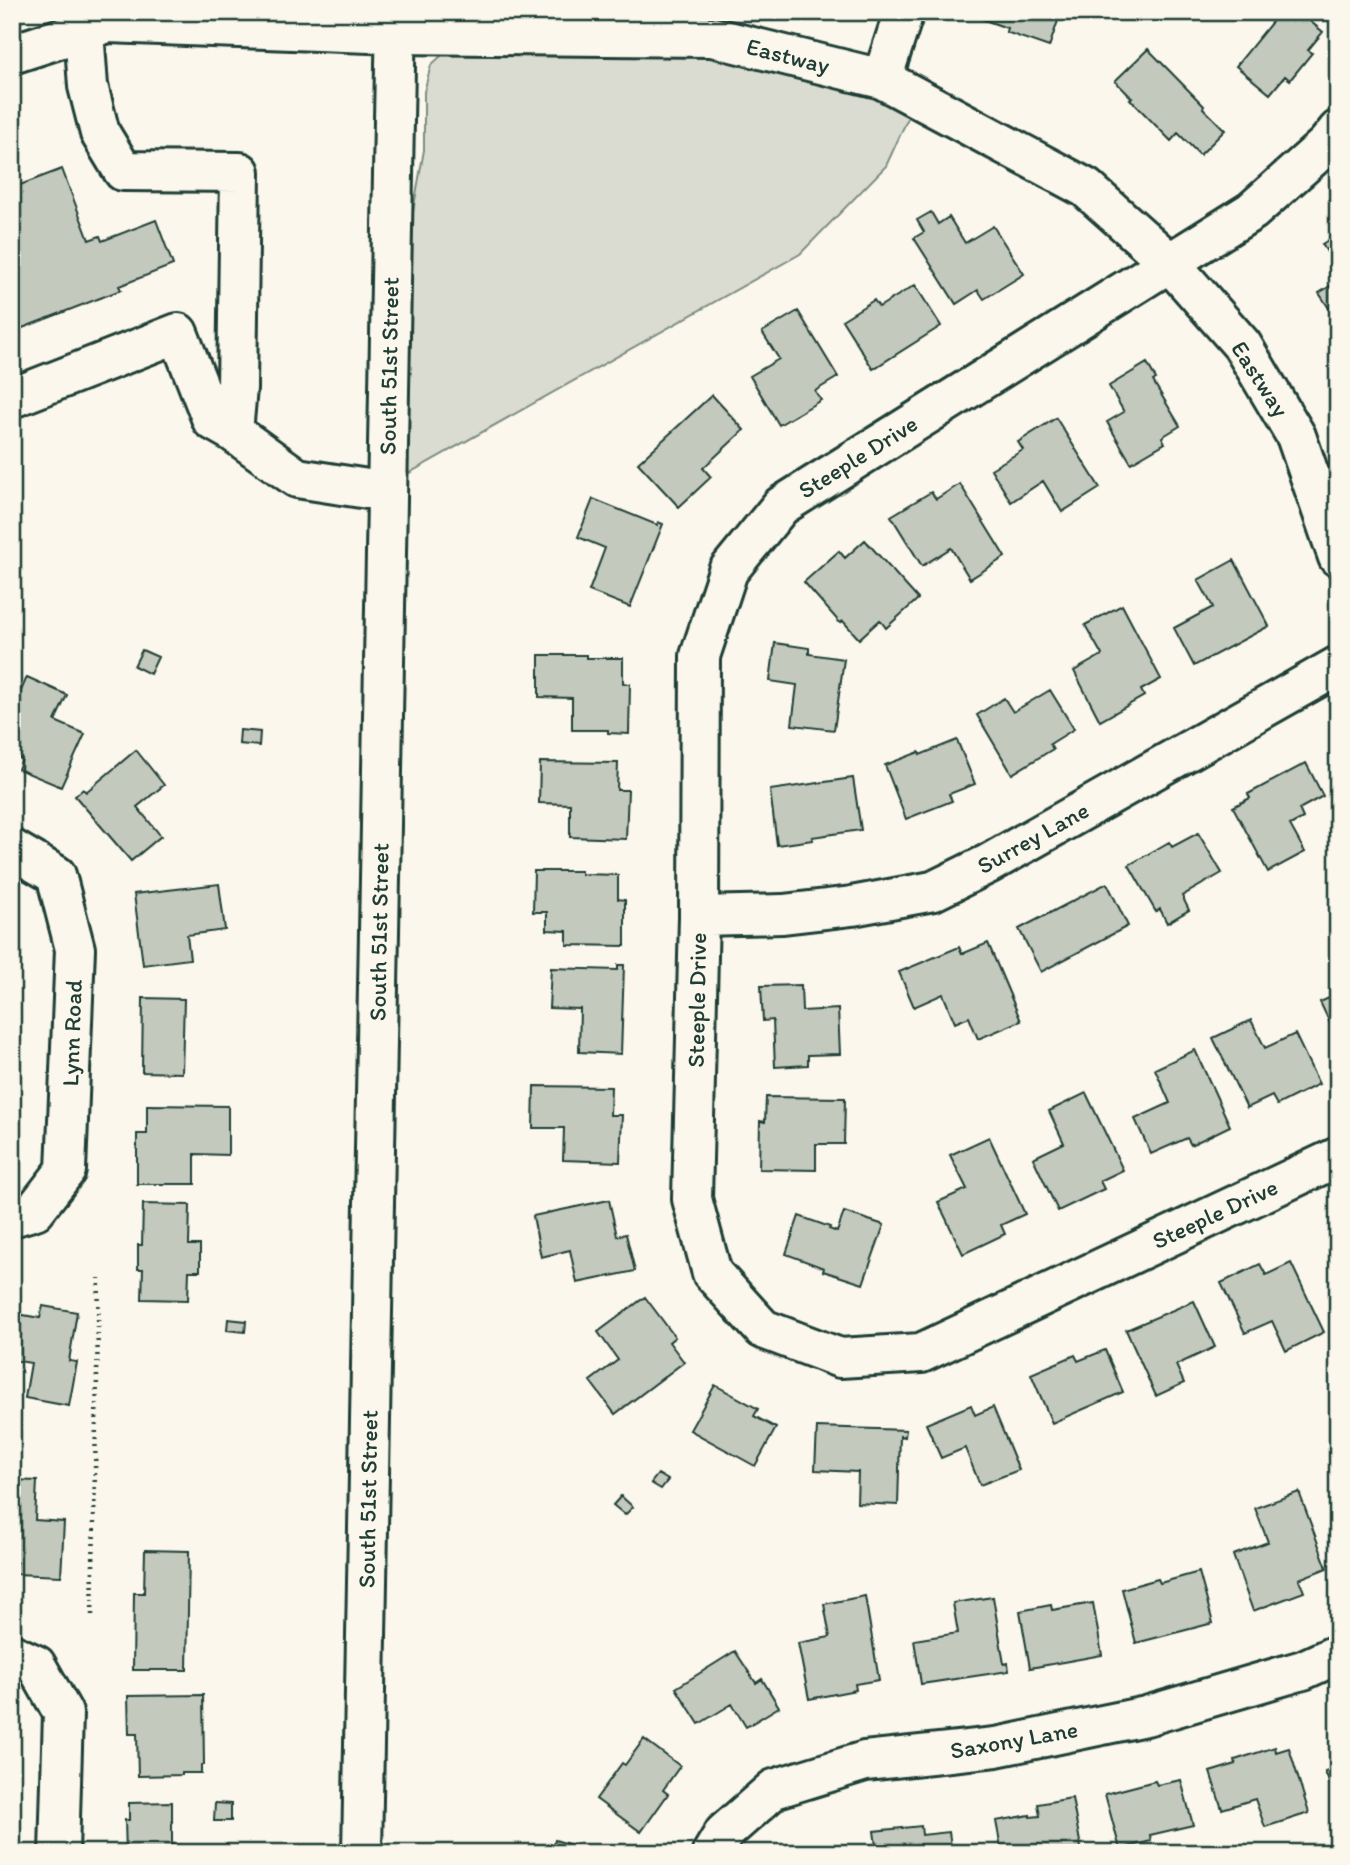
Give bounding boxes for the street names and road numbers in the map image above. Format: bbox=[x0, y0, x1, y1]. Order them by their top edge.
street label: Eastway bbox=[743, 31, 833, 80]
street label: South 51st Street bbox=[372, 277, 405, 455]
street label: Eastway bbox=[1225, 335, 1296, 422]
street label: Steeple Drive bbox=[793, 409, 923, 505]
street label: Surrey Lane bbox=[972, 795, 1094, 880]
street label: South 51st Street bbox=[362, 843, 395, 1021]
street label: Steeple Drive bbox=[681, 932, 712, 1068]
street label: Lynn Road bbox=[55, 979, 88, 1087]
street label: Steeple Drive bbox=[1147, 1172, 1282, 1255]
street label: South 51st Street bbox=[351, 1410, 384, 1588]
street label: Saxony Lane bbox=[948, 1714, 1080, 1765]

